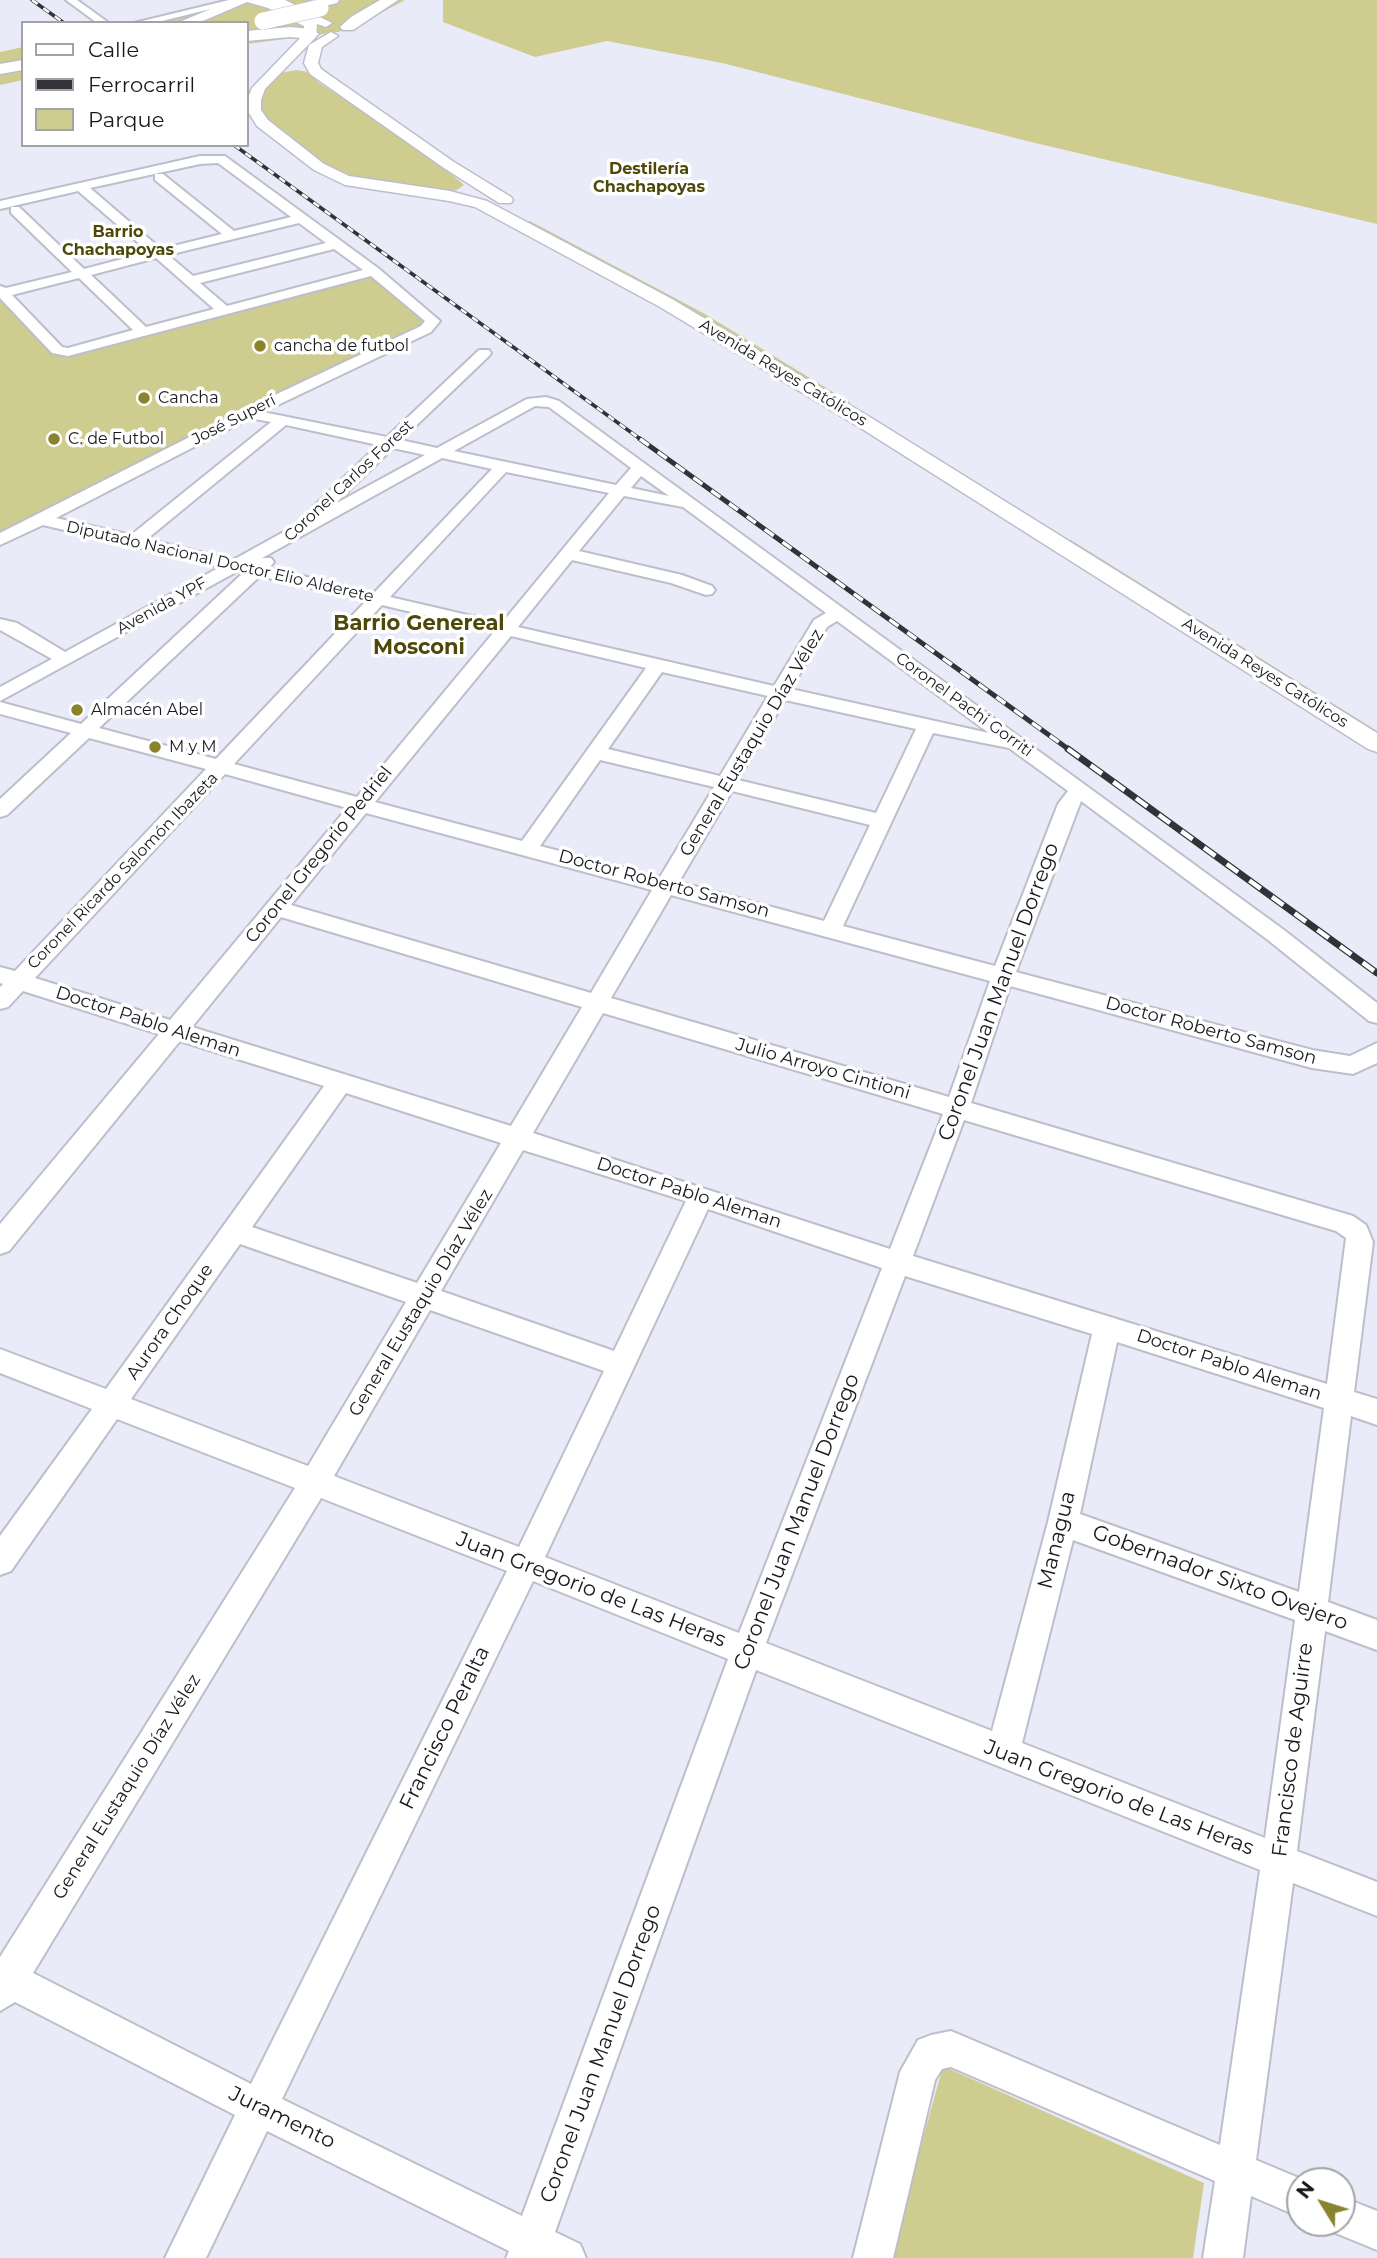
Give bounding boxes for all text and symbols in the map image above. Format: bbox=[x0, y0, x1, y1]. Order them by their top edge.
legend bbox=[21, 21, 248, 147]
text: Calle bbox=[88, 37, 139, 62]
text: Ferrocarril bbox=[88, 72, 195, 97]
text: Parque bbox=[88, 107, 164, 132]
district label: Destilería Chachapoyas bbox=[593, 159, 705, 197]
district label: Barrio Chachapoyas bbox=[62, 222, 174, 260]
street label: Avenida Reyes Católicos bbox=[696, 315, 870, 431]
place label: cancha de futbol bbox=[274, 336, 409, 356]
marker: cancha de futbol bbox=[252, 338, 268, 354]
place label: Cancha bbox=[158, 388, 219, 408]
marker: Cancha bbox=[136, 390, 152, 406]
street label: José Superí bbox=[189, 391, 279, 449]
street label: Coronel Carlos Forest bbox=[280, 416, 418, 546]
place label: C. de Futbol bbox=[68, 429, 164, 449]
marker: C. de Futbol bbox=[46, 431, 62, 447]
street label: Diputado Nacional Doctor Elio Alderete bbox=[64, 517, 376, 607]
street label: Avenida YPF bbox=[114, 573, 210, 639]
district label: Barrio Genereal Mosconi bbox=[333, 611, 505, 661]
street label: Avenida Reyes Católicos bbox=[1178, 614, 1352, 732]
street label: General Eustaquio Díaz Vélez bbox=[675, 625, 829, 861]
street label: Coronel Pachi Gorriti bbox=[892, 649, 1036, 761]
place label: Almacén Abel bbox=[91, 700, 203, 720]
marker: Almacén Abel bbox=[69, 702, 85, 718]
place label: M y M bbox=[169, 737, 217, 757]
marker: M y M bbox=[147, 739, 163, 755]
street label: Coronel Gregorio Pedriel bbox=[241, 762, 397, 948]
street label: Coronel Ricardo Salomón Ibazeta bbox=[24, 769, 222, 973]
street label: Coronel Juan Manuel Dorrego bbox=[933, 840, 1065, 1144]
street label: Doctor Roberto Samson bbox=[556, 845, 772, 923]
street label: Doctor Pablo Aleman bbox=[53, 982, 243, 1062]
street label: Doctor Roberto Samson bbox=[1103, 992, 1319, 1070]
street label: Julio Arroyo Cintioni bbox=[733, 1034, 913, 1104]
street label: Doctor Pablo Aleman bbox=[594, 1153, 784, 1233]
street label: General Eustaquio Díaz Vélez bbox=[344, 1185, 498, 1421]
street label: Aurora Choque bbox=[122, 1260, 218, 1384]
street label: Doctor Pablo Aleman bbox=[1134, 1325, 1324, 1405]
street label: Coronel Juan Manuel Dorrego bbox=[729, 1370, 865, 1674]
street label: Managua bbox=[1033, 1488, 1081, 1592]
street label: Gobernador Sixto Ovejero bbox=[1089, 1520, 1351, 1636]
street label: Juan Gregorio de Las Heras bbox=[453, 1527, 729, 1653]
street label: Francisco de Aguirre bbox=[1267, 1641, 1319, 1859]
street label: Francisco Peralta bbox=[395, 1642, 495, 1814]
street label: General Eustaquio Díaz Vélez bbox=[49, 1670, 205, 1904]
street label: Juan Gregorio de Las Heras bbox=[981, 1735, 1257, 1861]
street label: Coronel Juan Manuel Dorrego bbox=[535, 1902, 667, 2206]
street label: Juramento bbox=[225, 2081, 339, 2155]
north arrow bbox=[1286, 2167, 1356, 2237]
text: N bbox=[1292, 2177, 1319, 2203]

